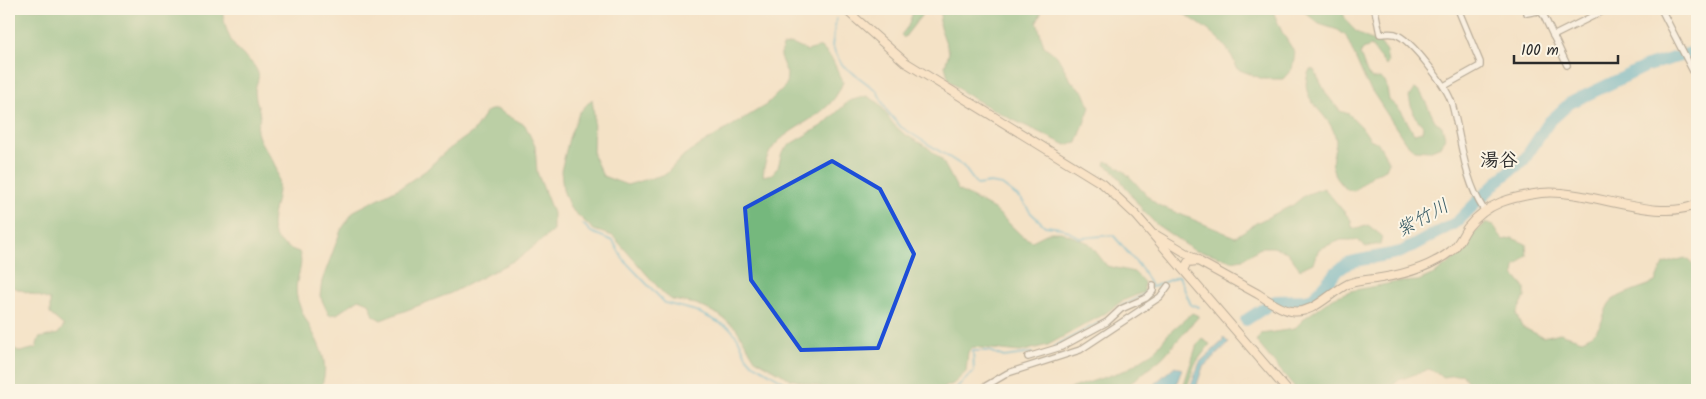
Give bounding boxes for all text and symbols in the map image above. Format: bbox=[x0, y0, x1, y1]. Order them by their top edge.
scale bar bbox=[1514, 32, 1617, 64]
text: 100 m bbox=[1521, 39, 1559, 63]
district label: 湯谷 bbox=[1480, 146, 1518, 176]
water label: 紫竹川 bbox=[1391, 192, 1455, 246]

